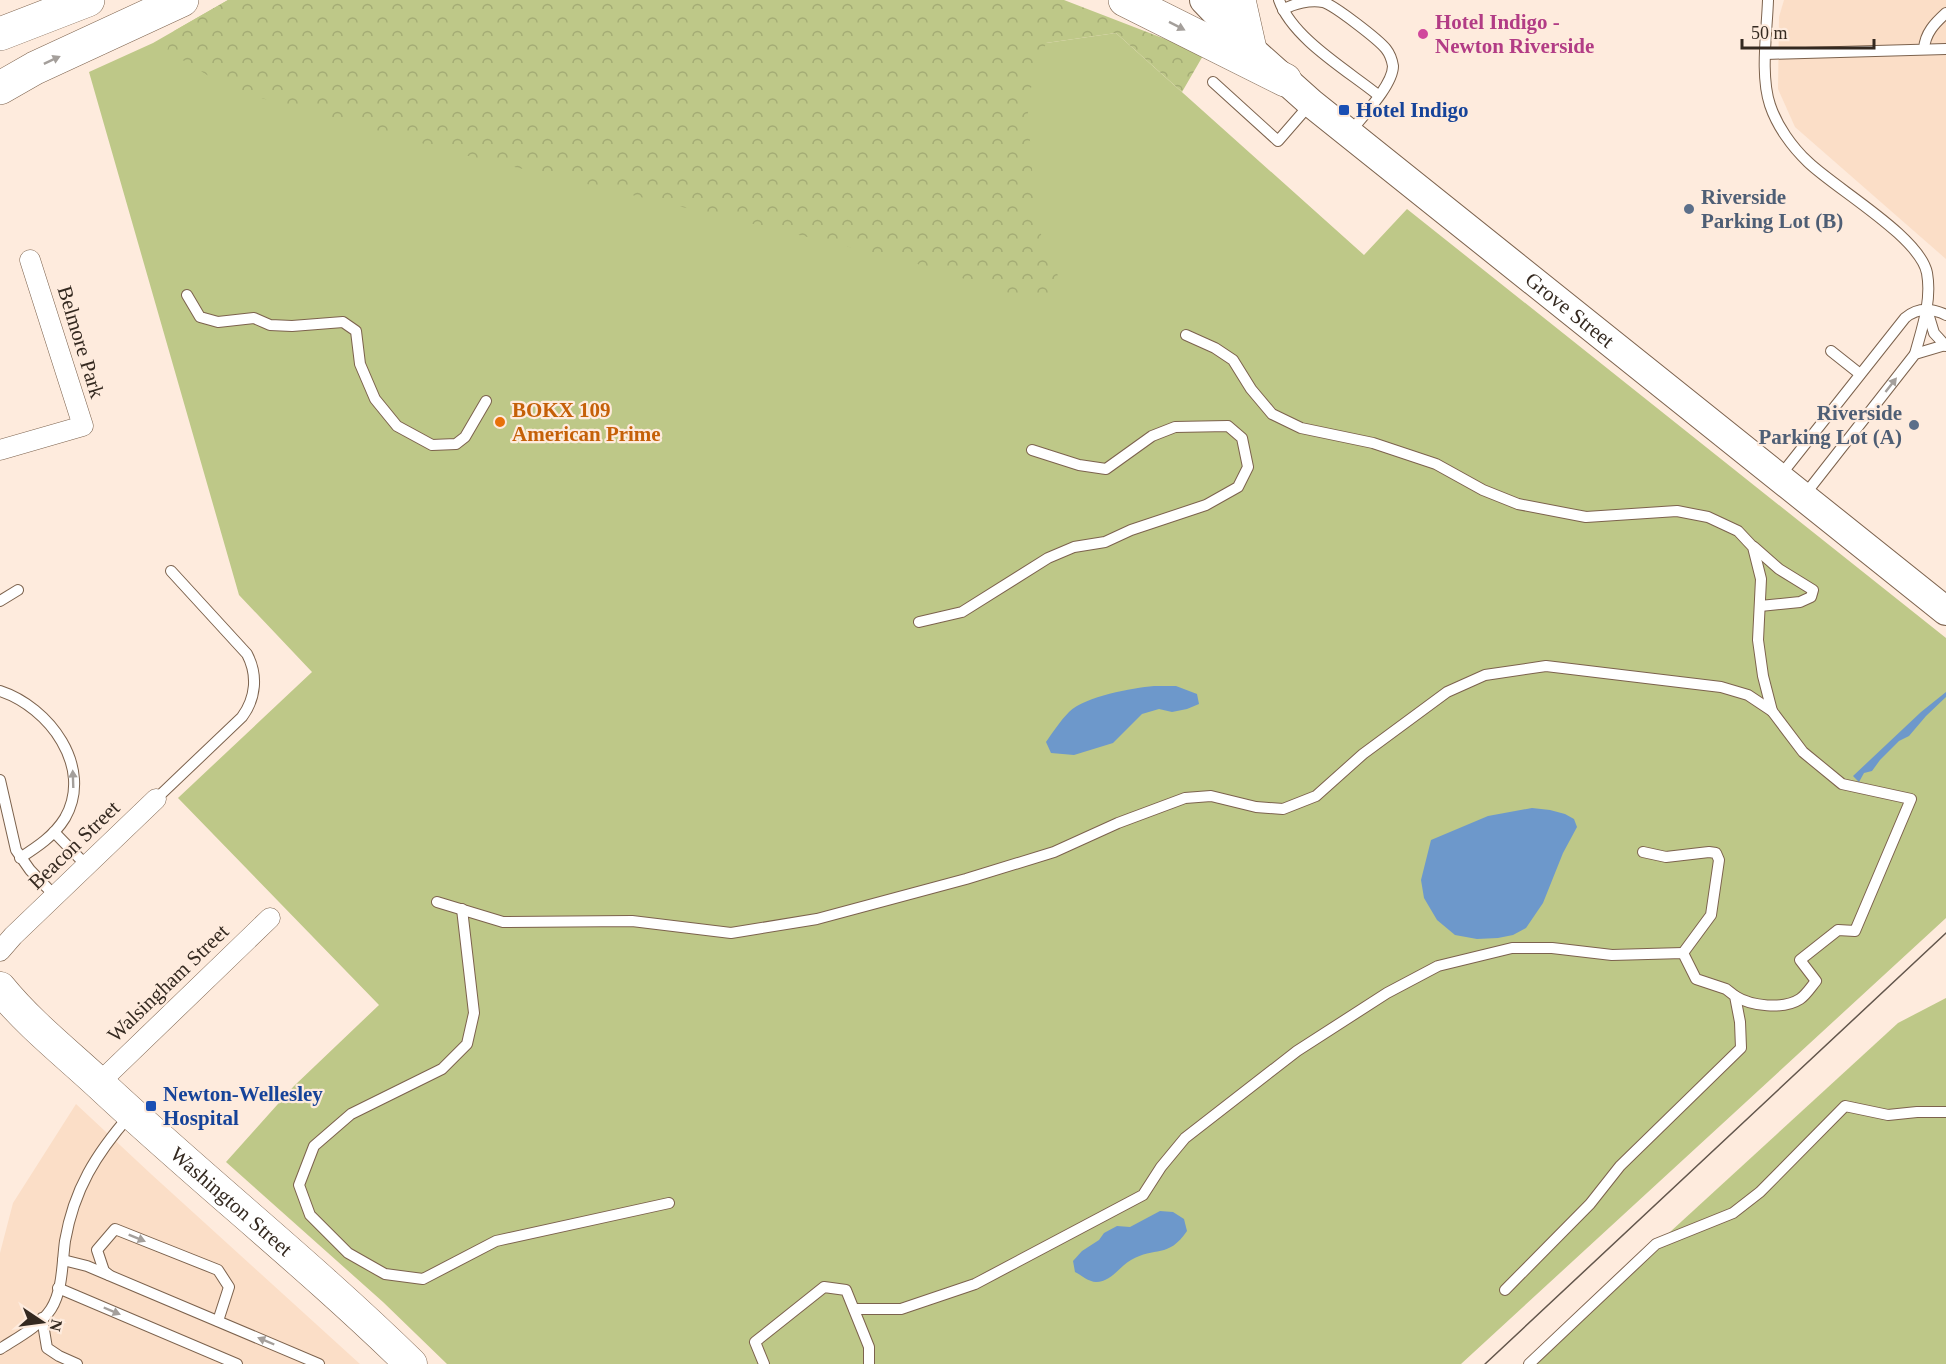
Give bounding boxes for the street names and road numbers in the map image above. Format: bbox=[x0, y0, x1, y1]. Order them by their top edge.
street label: Grove Street bbox=[1521, 267, 1619, 353]
street label: Belmore Park bbox=[53, 283, 110, 401]
street label: Beacon Street bbox=[24, 796, 125, 894]
street label: Walsingham Street bbox=[103, 919, 234, 1047]
street label: Washington Street bbox=[165, 1142, 297, 1261]

